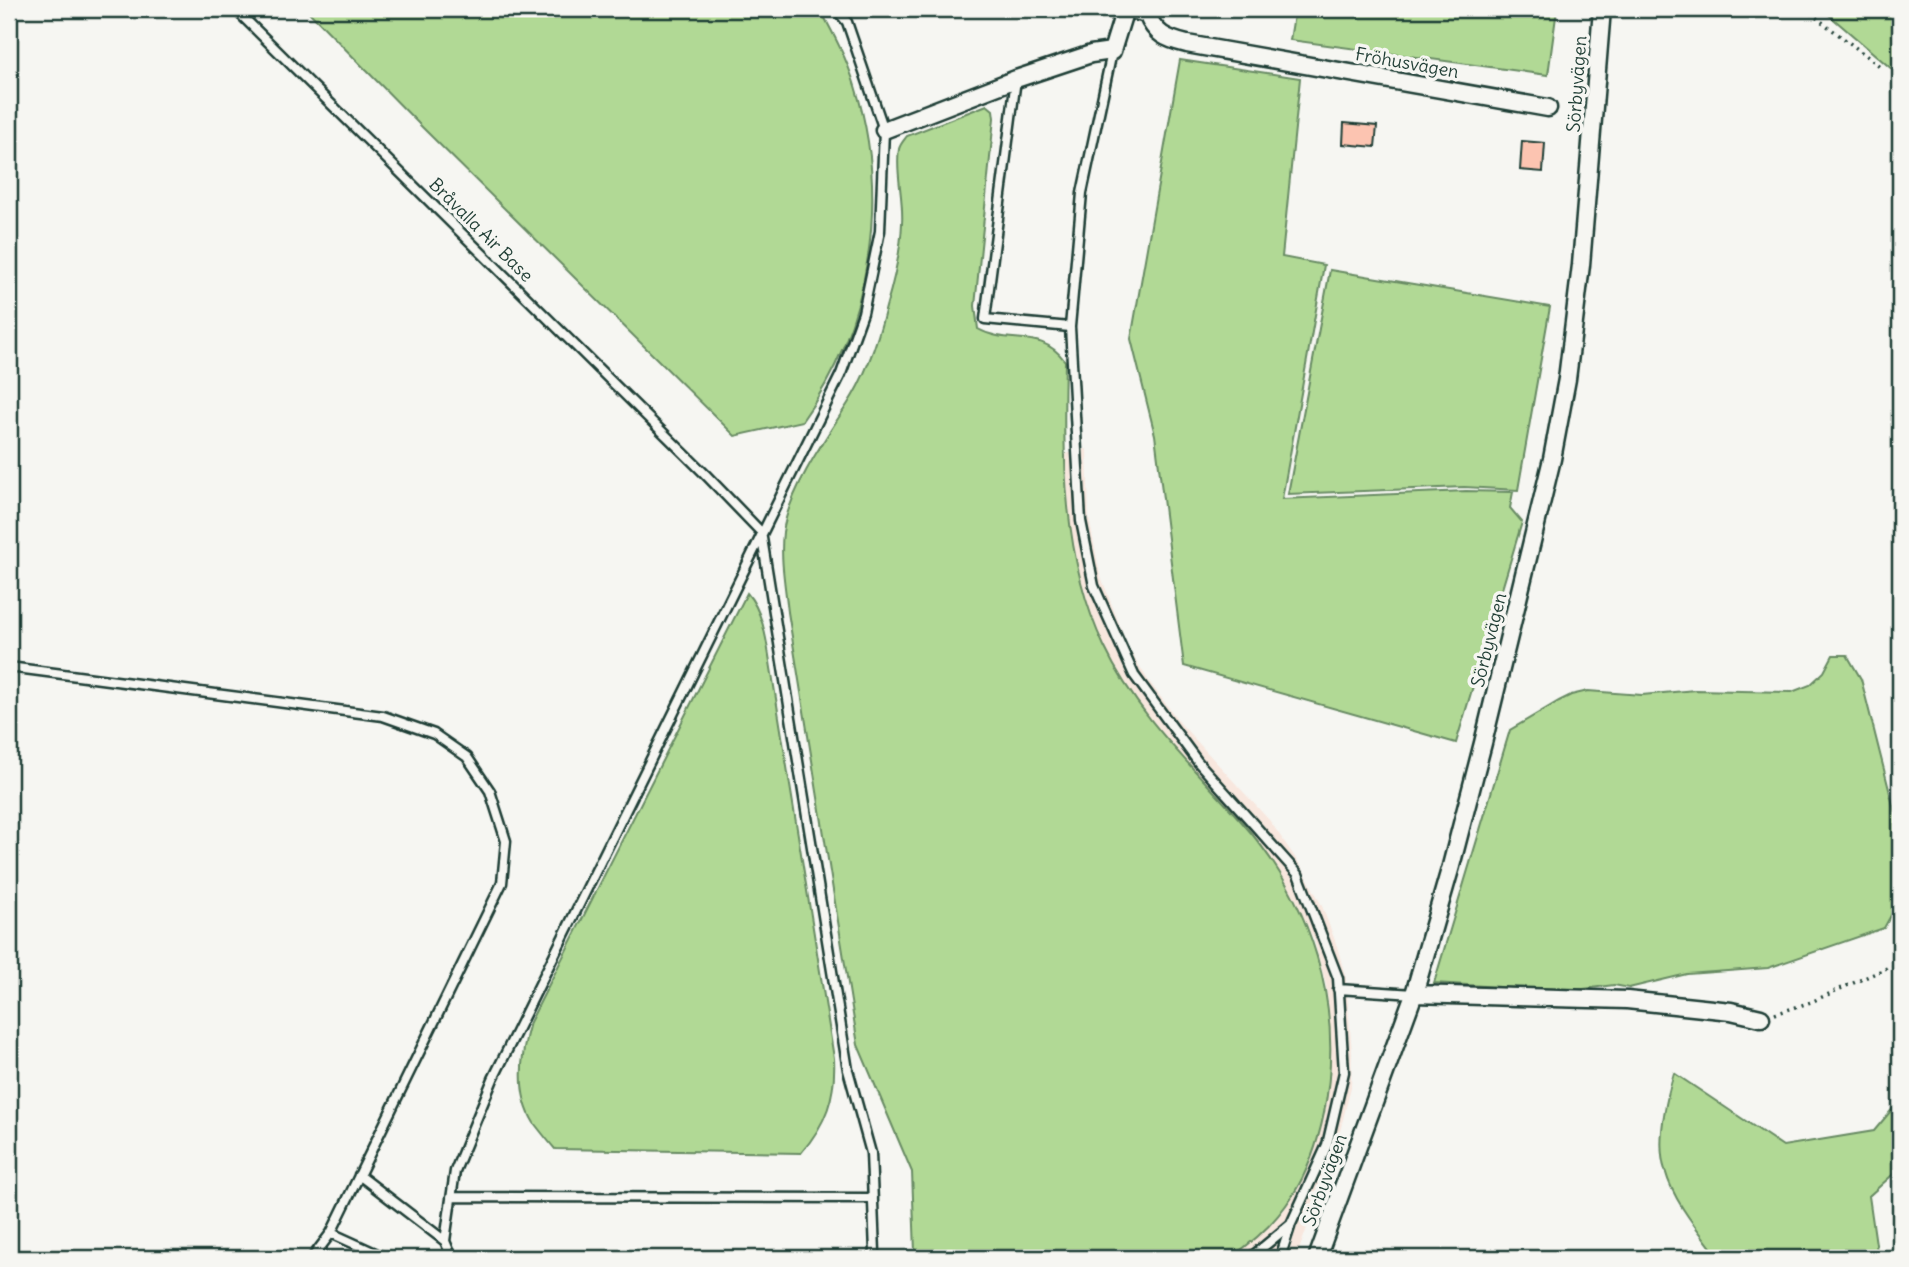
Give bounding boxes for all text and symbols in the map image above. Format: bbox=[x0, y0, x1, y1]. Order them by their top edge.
street label: Sörbyvägen bbox=[1562, 35, 1591, 133]
street label: Fröhusvägen bbox=[1354, 42, 1461, 83]
street label: Bråvalla Air Base bbox=[424, 173, 538, 287]
street label: Sörbyvägen bbox=[1466, 590, 1511, 690]
street label: Sörbyvägen bbox=[1297, 1130, 1352, 1229]

